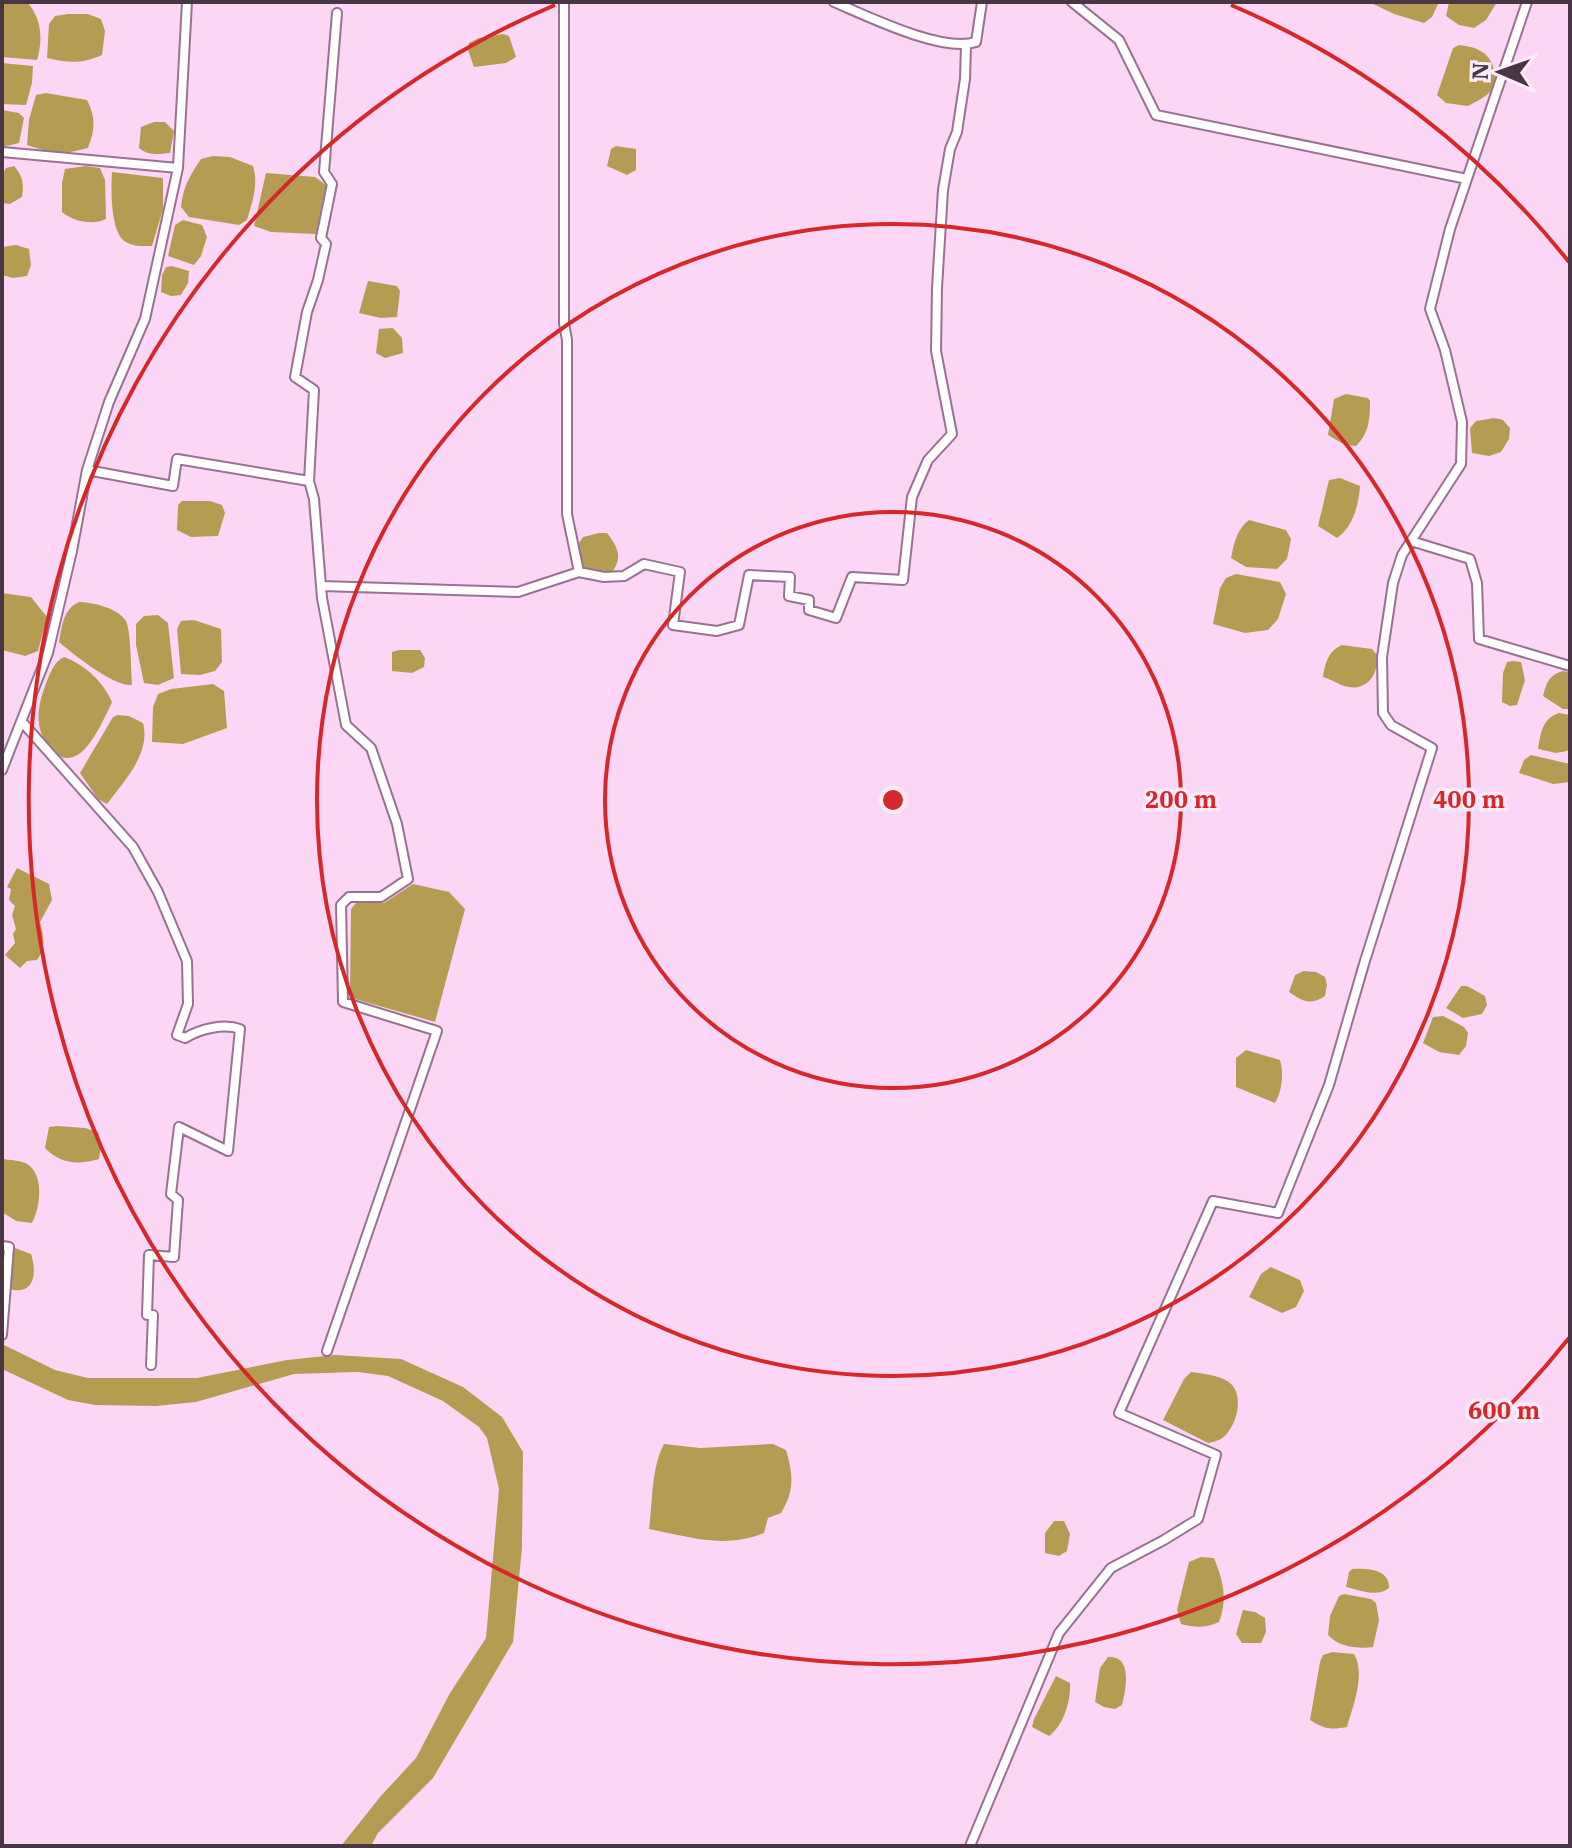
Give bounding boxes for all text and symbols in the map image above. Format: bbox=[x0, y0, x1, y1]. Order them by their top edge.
north arrow bbox=[1460, 32, 1540, 112]
text: N bbox=[1465, 62, 1494, 80]
text: 200 m bbox=[1145, 783, 1217, 815]
text: 400 m bbox=[1433, 783, 1505, 815]
centre of rings bbox=[879, 786, 907, 814]
text: 600 m bbox=[1468, 1394, 1540, 1426]

